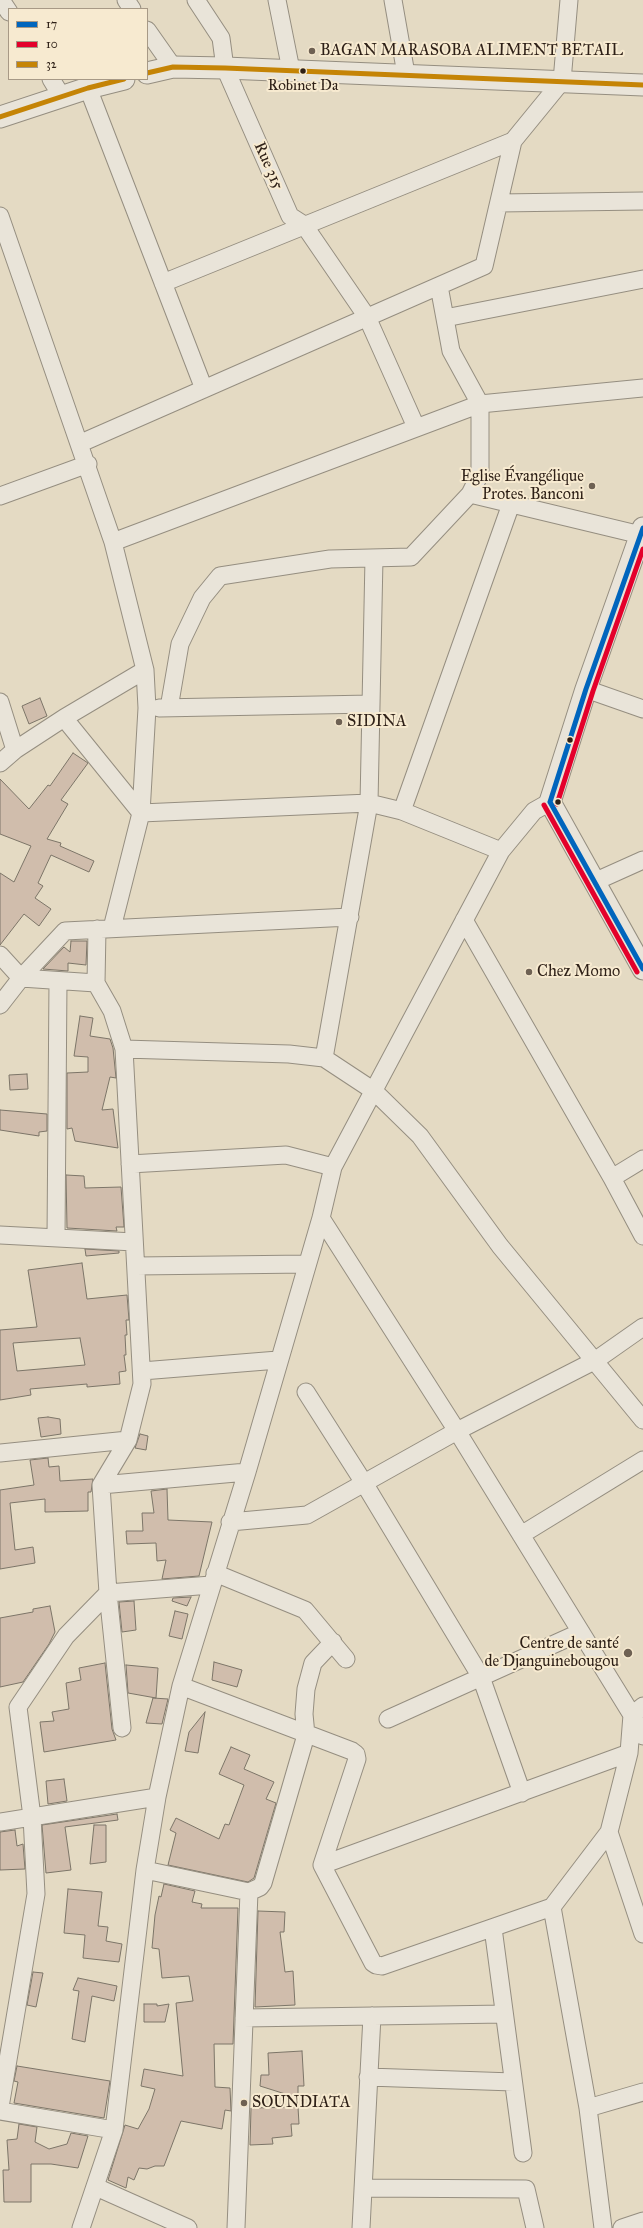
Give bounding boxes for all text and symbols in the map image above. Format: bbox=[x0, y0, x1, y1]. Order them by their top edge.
legend bbox=[8, 8, 148, 80]
text: 17 bbox=[46, 17, 57, 31]
text: 10 bbox=[46, 37, 58, 51]
place label: BAGAN MARASOBA ALIMENT BETAIL bbox=[320, 41, 623, 61]
marker: BAGAN MARASOBA ALIMENT BETAIL bbox=[307, 46, 317, 56]
text: 32 bbox=[46, 57, 57, 71]
marker: Robinet Da bbox=[298, 66, 308, 76]
place label: Robinet Da bbox=[268, 77, 338, 95]
street label: Rue 315 bbox=[249, 139, 287, 193]
place label: Eglise Évangélique Protes. Banconi bbox=[461, 467, 584, 505]
marker: Eglise Évangélique Protes. Banconi bbox=[587, 481, 597, 491]
place label: SIDINA bbox=[347, 712, 407, 732]
marker: SIDINA bbox=[334, 717, 344, 727]
unlabelled marker bbox=[565, 735, 575, 745]
unlabelled marker bbox=[553, 797, 563, 807]
place label: Chez Momo bbox=[537, 962, 620, 982]
marker: Chez Momo bbox=[524, 967, 534, 977]
place label: Centre de santé de Djanguinebougou bbox=[484, 1634, 619, 1672]
marker: Centre de santé de Djanguinebougou bbox=[622, 1647, 634, 1659]
place label: SOUNDIATA bbox=[252, 2093, 351, 2113]
marker: SOUNDIATA bbox=[239, 2098, 249, 2108]

